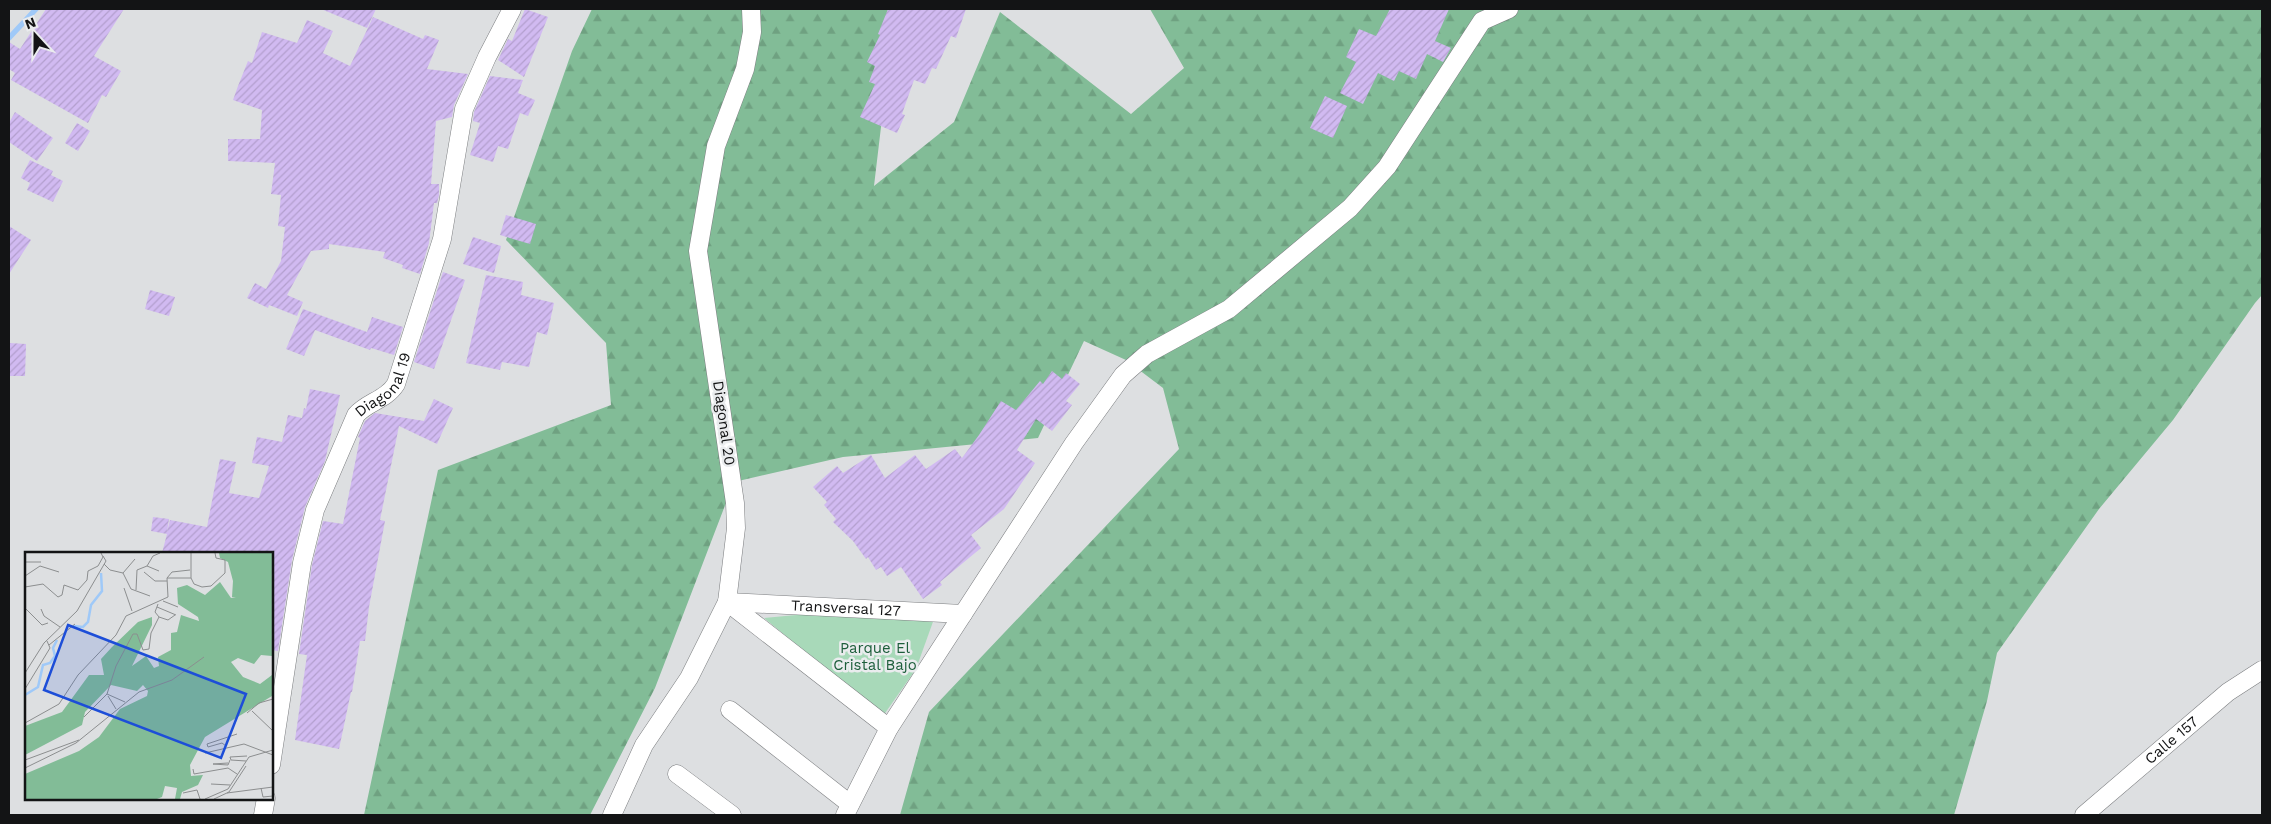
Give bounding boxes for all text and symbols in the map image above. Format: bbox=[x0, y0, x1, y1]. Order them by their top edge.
north arrow bbox=[10, 10, 60, 60]
text: N bbox=[23, 14, 38, 32]
street label: Diagonal 19 bbox=[351, 350, 414, 421]
street label: Diagonal 20 bbox=[709, 380, 739, 466]
inset map bbox=[25, 552, 272, 799]
street label: Transversal 127 bbox=[791, 596, 901, 620]
park label: Parque El Cristal Bajo bbox=[833, 639, 917, 674]
street label: Calle 157 bbox=[2141, 713, 2202, 768]

